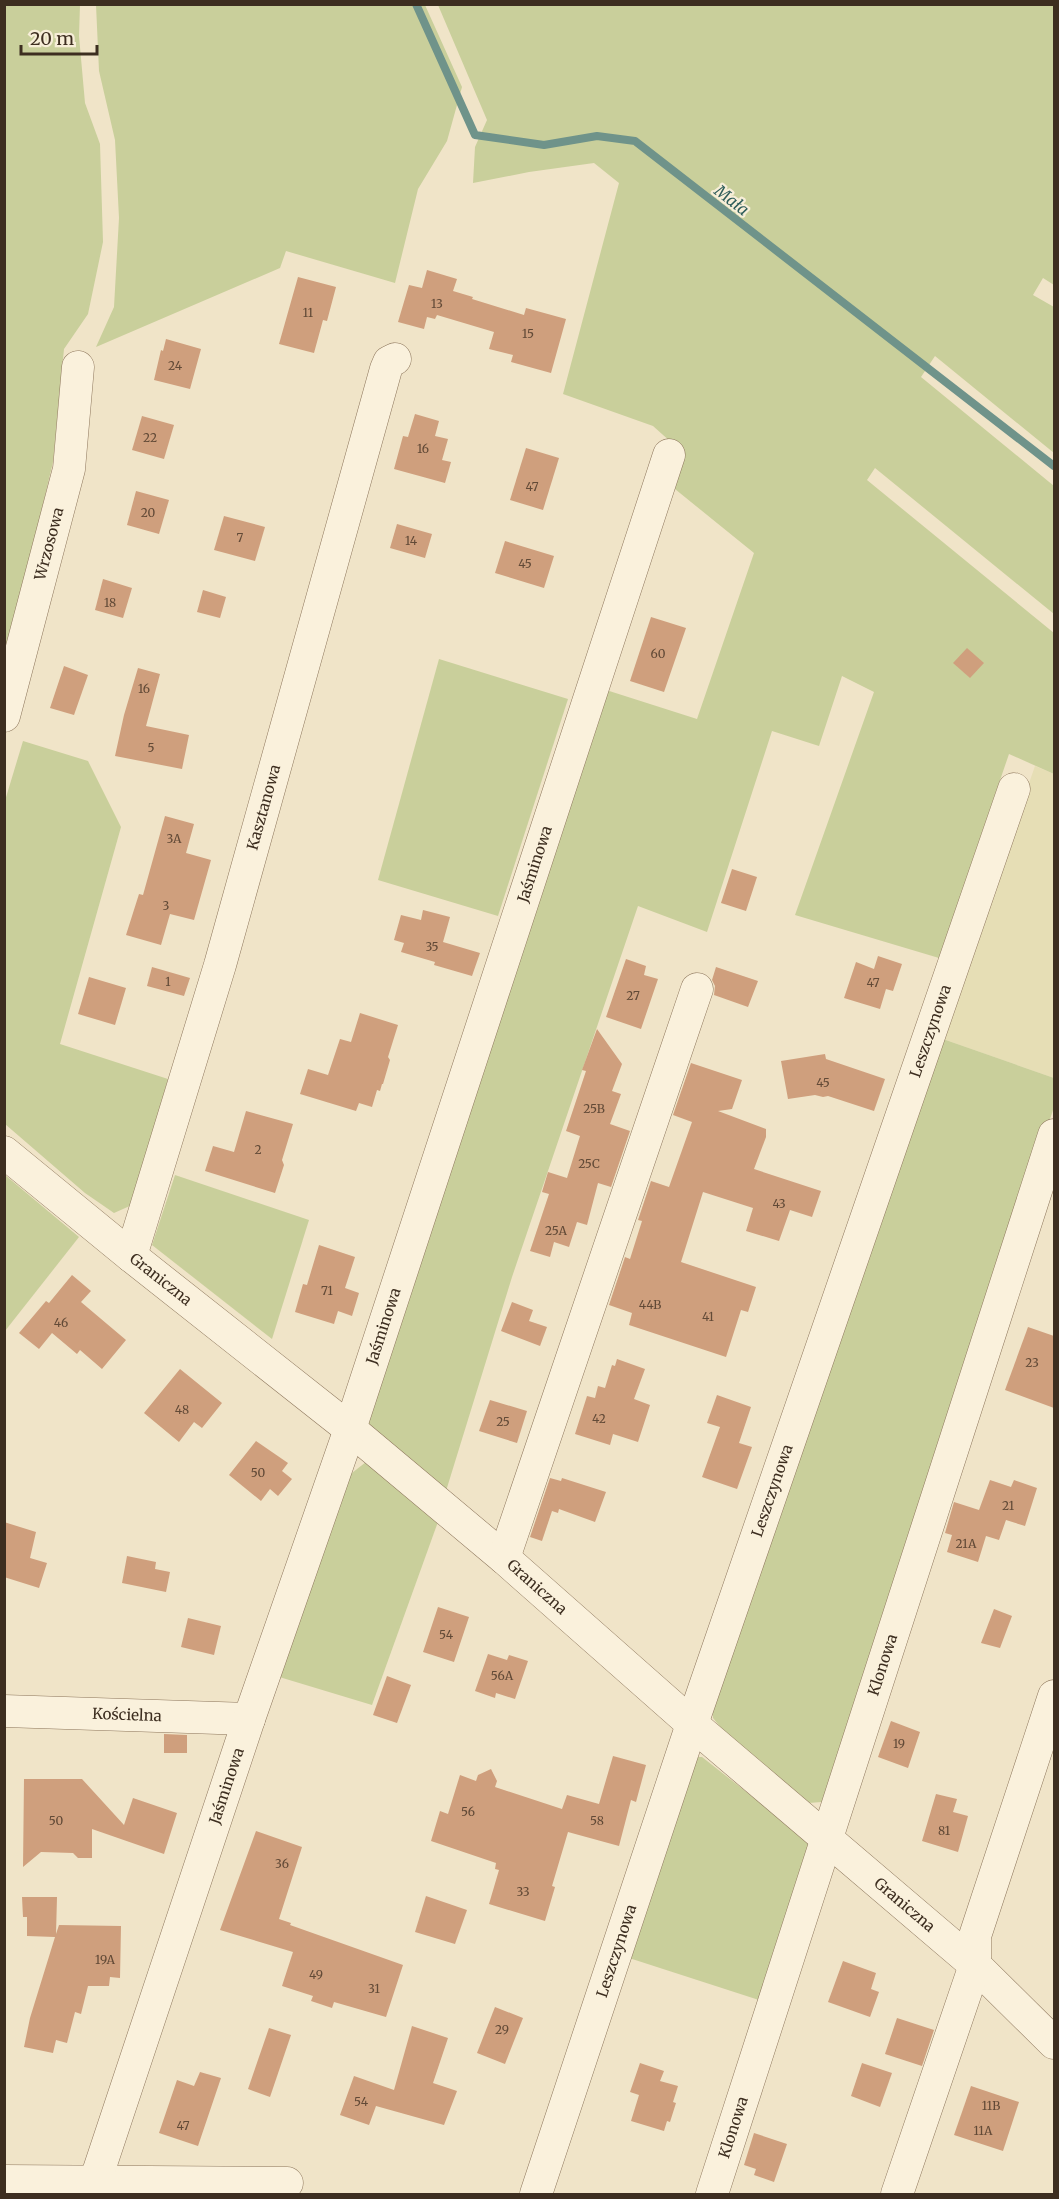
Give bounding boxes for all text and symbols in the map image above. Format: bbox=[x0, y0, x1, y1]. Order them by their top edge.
scale bar bbox=[21, 18, 98, 56]
text: 20 m bbox=[30, 27, 74, 50]
water label: Mała bbox=[710, 180, 753, 220]
house number: 13 bbox=[431, 296, 443, 311]
house number: 11 bbox=[303, 305, 314, 320]
house number: 15 bbox=[522, 326, 534, 341]
house number: 24 bbox=[168, 358, 183, 373]
house number: 22 bbox=[143, 430, 157, 445]
house number: 16 bbox=[417, 441, 429, 456]
house number: 47 bbox=[525, 479, 539, 494]
street label: Wrzosowa bbox=[30, 505, 68, 583]
house number: 20 bbox=[141, 505, 156, 520]
house number: 7 bbox=[237, 530, 244, 545]
house number: 14 bbox=[405, 533, 418, 548]
house number: 45 bbox=[518, 556, 532, 571]
house number: 18 bbox=[104, 595, 116, 610]
house number: 60 bbox=[651, 646, 666, 661]
house number: 16 bbox=[138, 681, 150, 696]
house number: 5 bbox=[147, 740, 155, 755]
street label: Kasztanowa bbox=[243, 762, 284, 852]
street label: Jaśminowa bbox=[513, 823, 556, 906]
house number: 3A bbox=[166, 831, 182, 846]
house number: 3 bbox=[163, 898, 170, 913]
house number: 35 bbox=[425, 939, 439, 954]
house number: 1 bbox=[165, 974, 171, 989]
house number: 47 bbox=[866, 975, 880, 990]
street label: Leszczynowa bbox=[905, 982, 955, 1080]
house number: 27 bbox=[626, 988, 640, 1003]
house number: 45 bbox=[816, 1075, 830, 1090]
house number: 25B bbox=[583, 1101, 605, 1116]
house number: 2 bbox=[254, 1142, 262, 1157]
house number: 25C bbox=[578, 1156, 600, 1171]
house number: 43 bbox=[772, 1196, 786, 1211]
house number: 25A bbox=[545, 1223, 567, 1238]
street label: Graniczna bbox=[126, 1249, 196, 1309]
house number: 71 bbox=[321, 1283, 334, 1298]
street label: Jaśminowa bbox=[362, 1285, 405, 1368]
house number: 44B bbox=[639, 1297, 661, 1312]
house number: 41 bbox=[702, 1309, 715, 1324]
house number: 46 bbox=[54, 1315, 68, 1330]
house number: 23 bbox=[1025, 1355, 1039, 1370]
house number: 48 bbox=[175, 1402, 189, 1417]
house number: 42 bbox=[592, 1411, 606, 1426]
house number: 25 bbox=[496, 1414, 510, 1429]
street label: Leszczynowa bbox=[747, 1442, 797, 1539]
house number: 50 bbox=[251, 1465, 266, 1480]
house number: 21 bbox=[1002, 1498, 1015, 1513]
house number: 21A bbox=[956, 1536, 977, 1551]
street label: Graniczna bbox=[503, 1555, 571, 1618]
house number: 54 bbox=[439, 1627, 454, 1642]
street label: Klonowa bbox=[864, 1632, 901, 1698]
house number: 56A bbox=[491, 1668, 514, 1683]
street label: Kościelna bbox=[92, 1704, 162, 1725]
house number: 19 bbox=[893, 1736, 905, 1751]
street label: Jaśminowa bbox=[204, 1745, 248, 1828]
house number: 56 bbox=[461, 1804, 475, 1819]
house number: 50 bbox=[49, 1813, 64, 1828]
house number: 58 bbox=[590, 1813, 604, 1828]
house number: 81 bbox=[938, 1823, 951, 1838]
house number: 36 bbox=[275, 1856, 289, 1871]
street label: Graniczna bbox=[871, 1873, 939, 1936]
house number: 33 bbox=[516, 1884, 530, 1899]
street label: Leszczynowa bbox=[592, 1902, 640, 2000]
house number: 19A bbox=[95, 1952, 115, 1967]
house number: 49 bbox=[309, 1967, 323, 1982]
house number: 31 bbox=[368, 1981, 380, 1996]
house number: 29 bbox=[495, 2022, 509, 2037]
house number: 54 bbox=[354, 2094, 369, 2109]
street label: Klonowa bbox=[714, 2094, 752, 2160]
house number: 11B bbox=[982, 2098, 1000, 2113]
house number: 47 bbox=[176, 2118, 190, 2133]
house number: 11A bbox=[973, 2123, 993, 2138]

